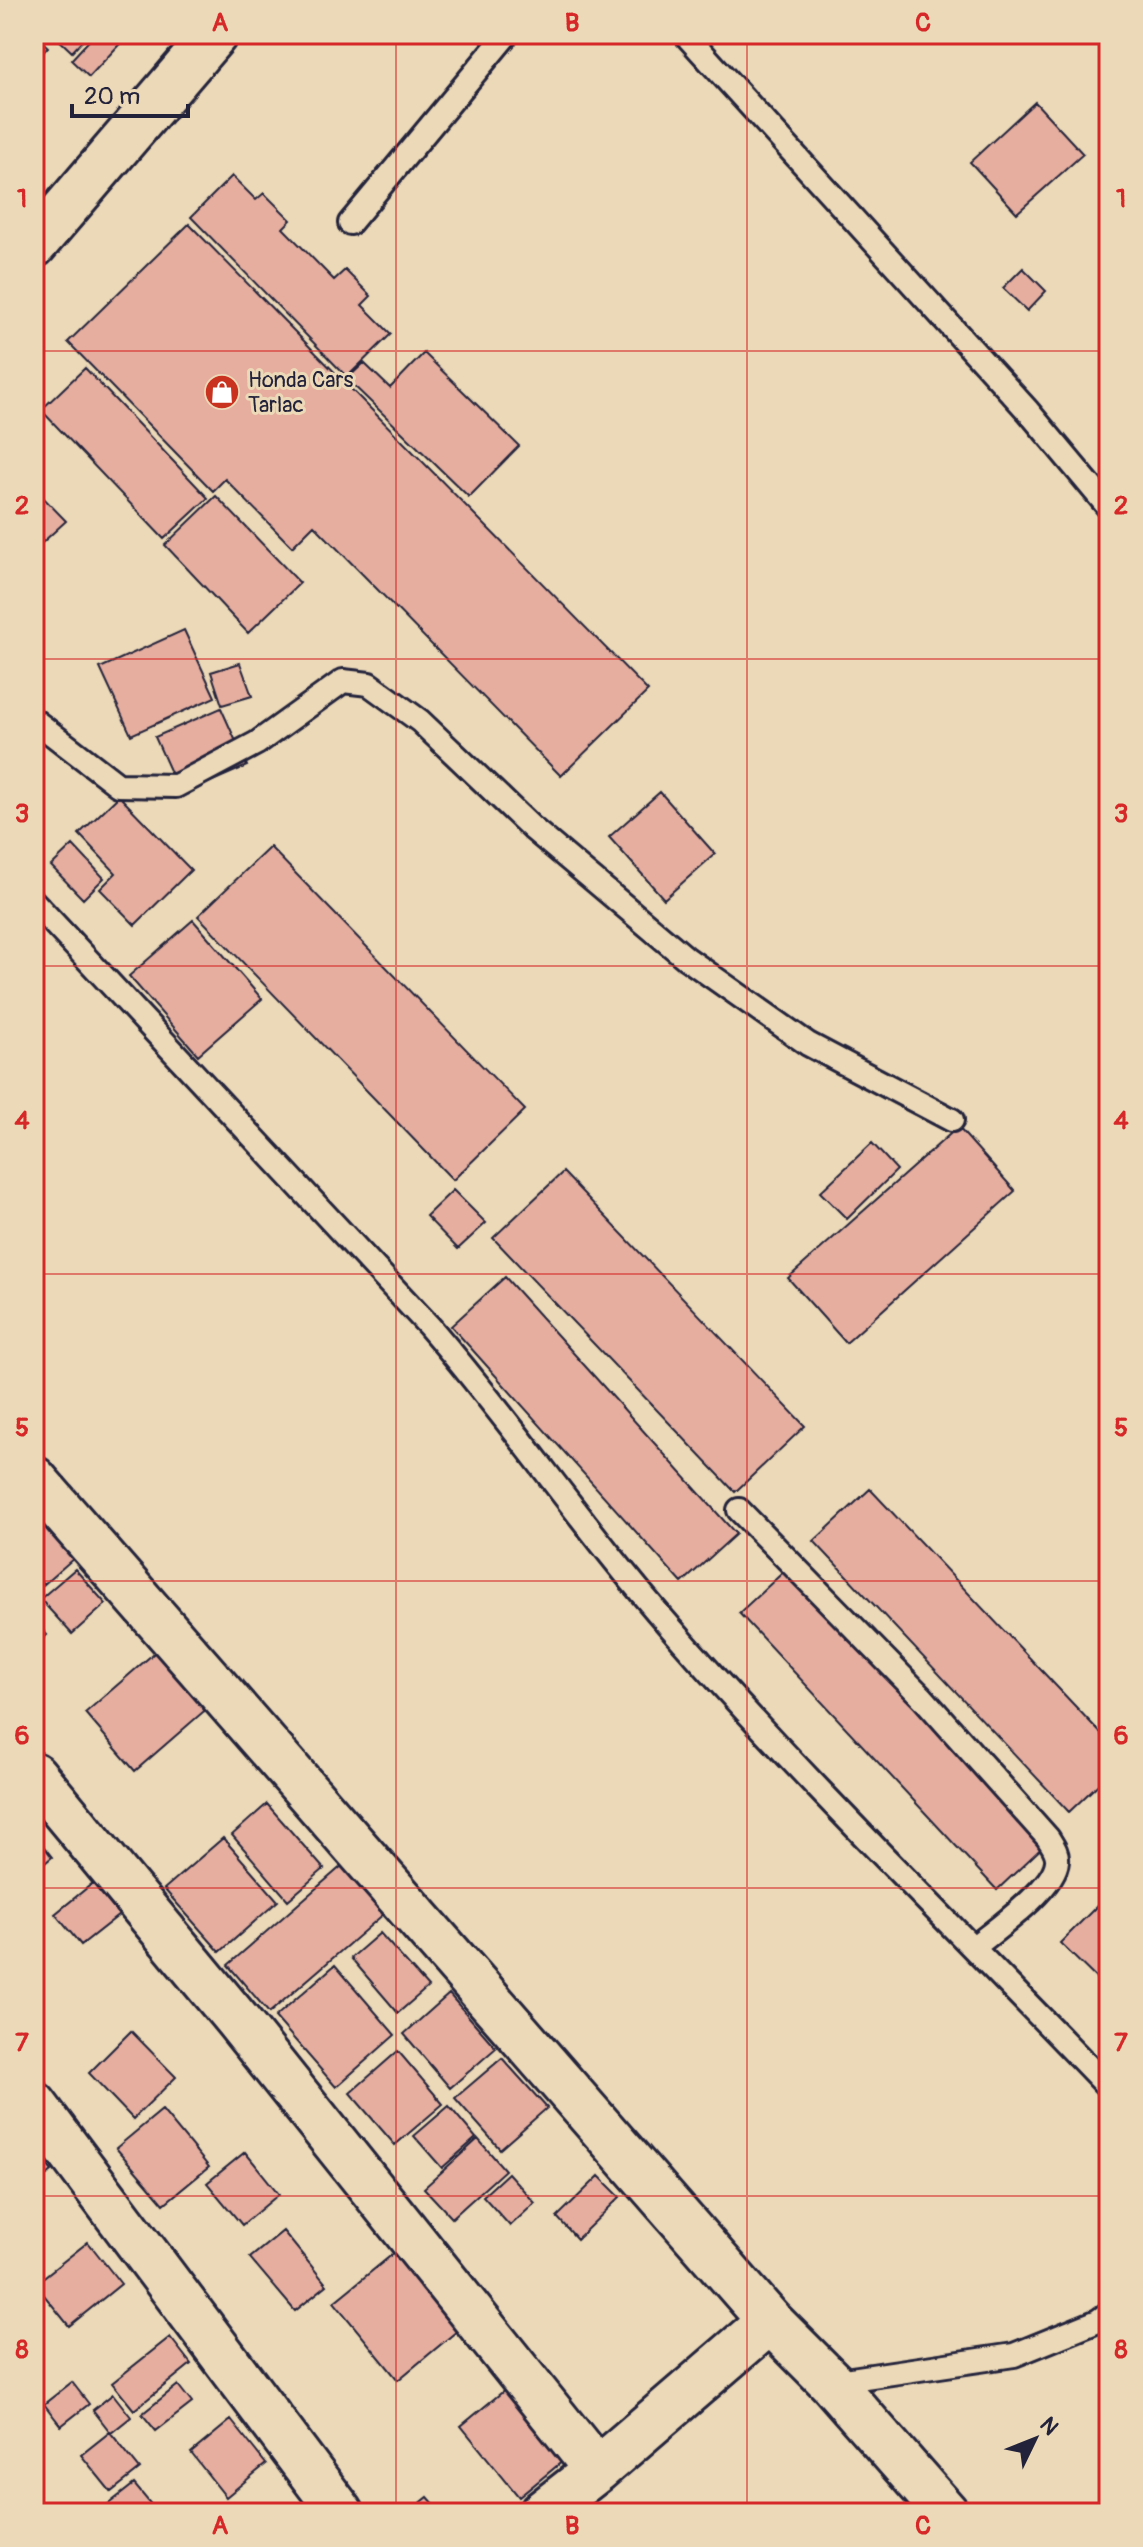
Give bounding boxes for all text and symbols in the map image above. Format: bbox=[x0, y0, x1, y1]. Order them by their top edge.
text: A bbox=[212, 7, 229, 39]
text: B bbox=[565, 7, 579, 39]
text: C bbox=[915, 7, 931, 39]
scale bar bbox=[72, 68, 188, 118]
text: 20 m bbox=[84, 82, 140, 111]
text: 1 bbox=[17, 183, 27, 215]
text: 1 bbox=[1116, 183, 1126, 215]
place label: Honda Cars Tarlac bbox=[248, 366, 353, 419]
shop icon: Honda Cars Tarlac bbox=[203, 373, 241, 411]
text: 2 bbox=[15, 490, 29, 522]
text: 2 bbox=[1114, 490, 1128, 522]
text: 3 bbox=[15, 798, 29, 830]
text: 3 bbox=[1114, 798, 1128, 830]
text: 4 bbox=[14, 1105, 30, 1137]
text: 4 bbox=[1113, 1105, 1129, 1137]
text: 5 bbox=[15, 1412, 29, 1444]
text: 5 bbox=[1114, 1412, 1128, 1444]
text: 6 bbox=[14, 1720, 30, 1752]
text: 6 bbox=[1113, 1720, 1129, 1752]
text: 7 bbox=[15, 2027, 29, 2059]
text: 7 bbox=[1114, 2027, 1128, 2059]
text: 8 bbox=[15, 2334, 29, 2366]
text: 8 bbox=[1114, 2334, 1128, 2366]
north arrow bbox=[995, 2399, 1075, 2479]
text: N bbox=[1034, 2411, 1064, 2441]
text: A bbox=[212, 2510, 229, 2542]
text: B bbox=[565, 2510, 579, 2542]
text: C bbox=[915, 2510, 931, 2542]

